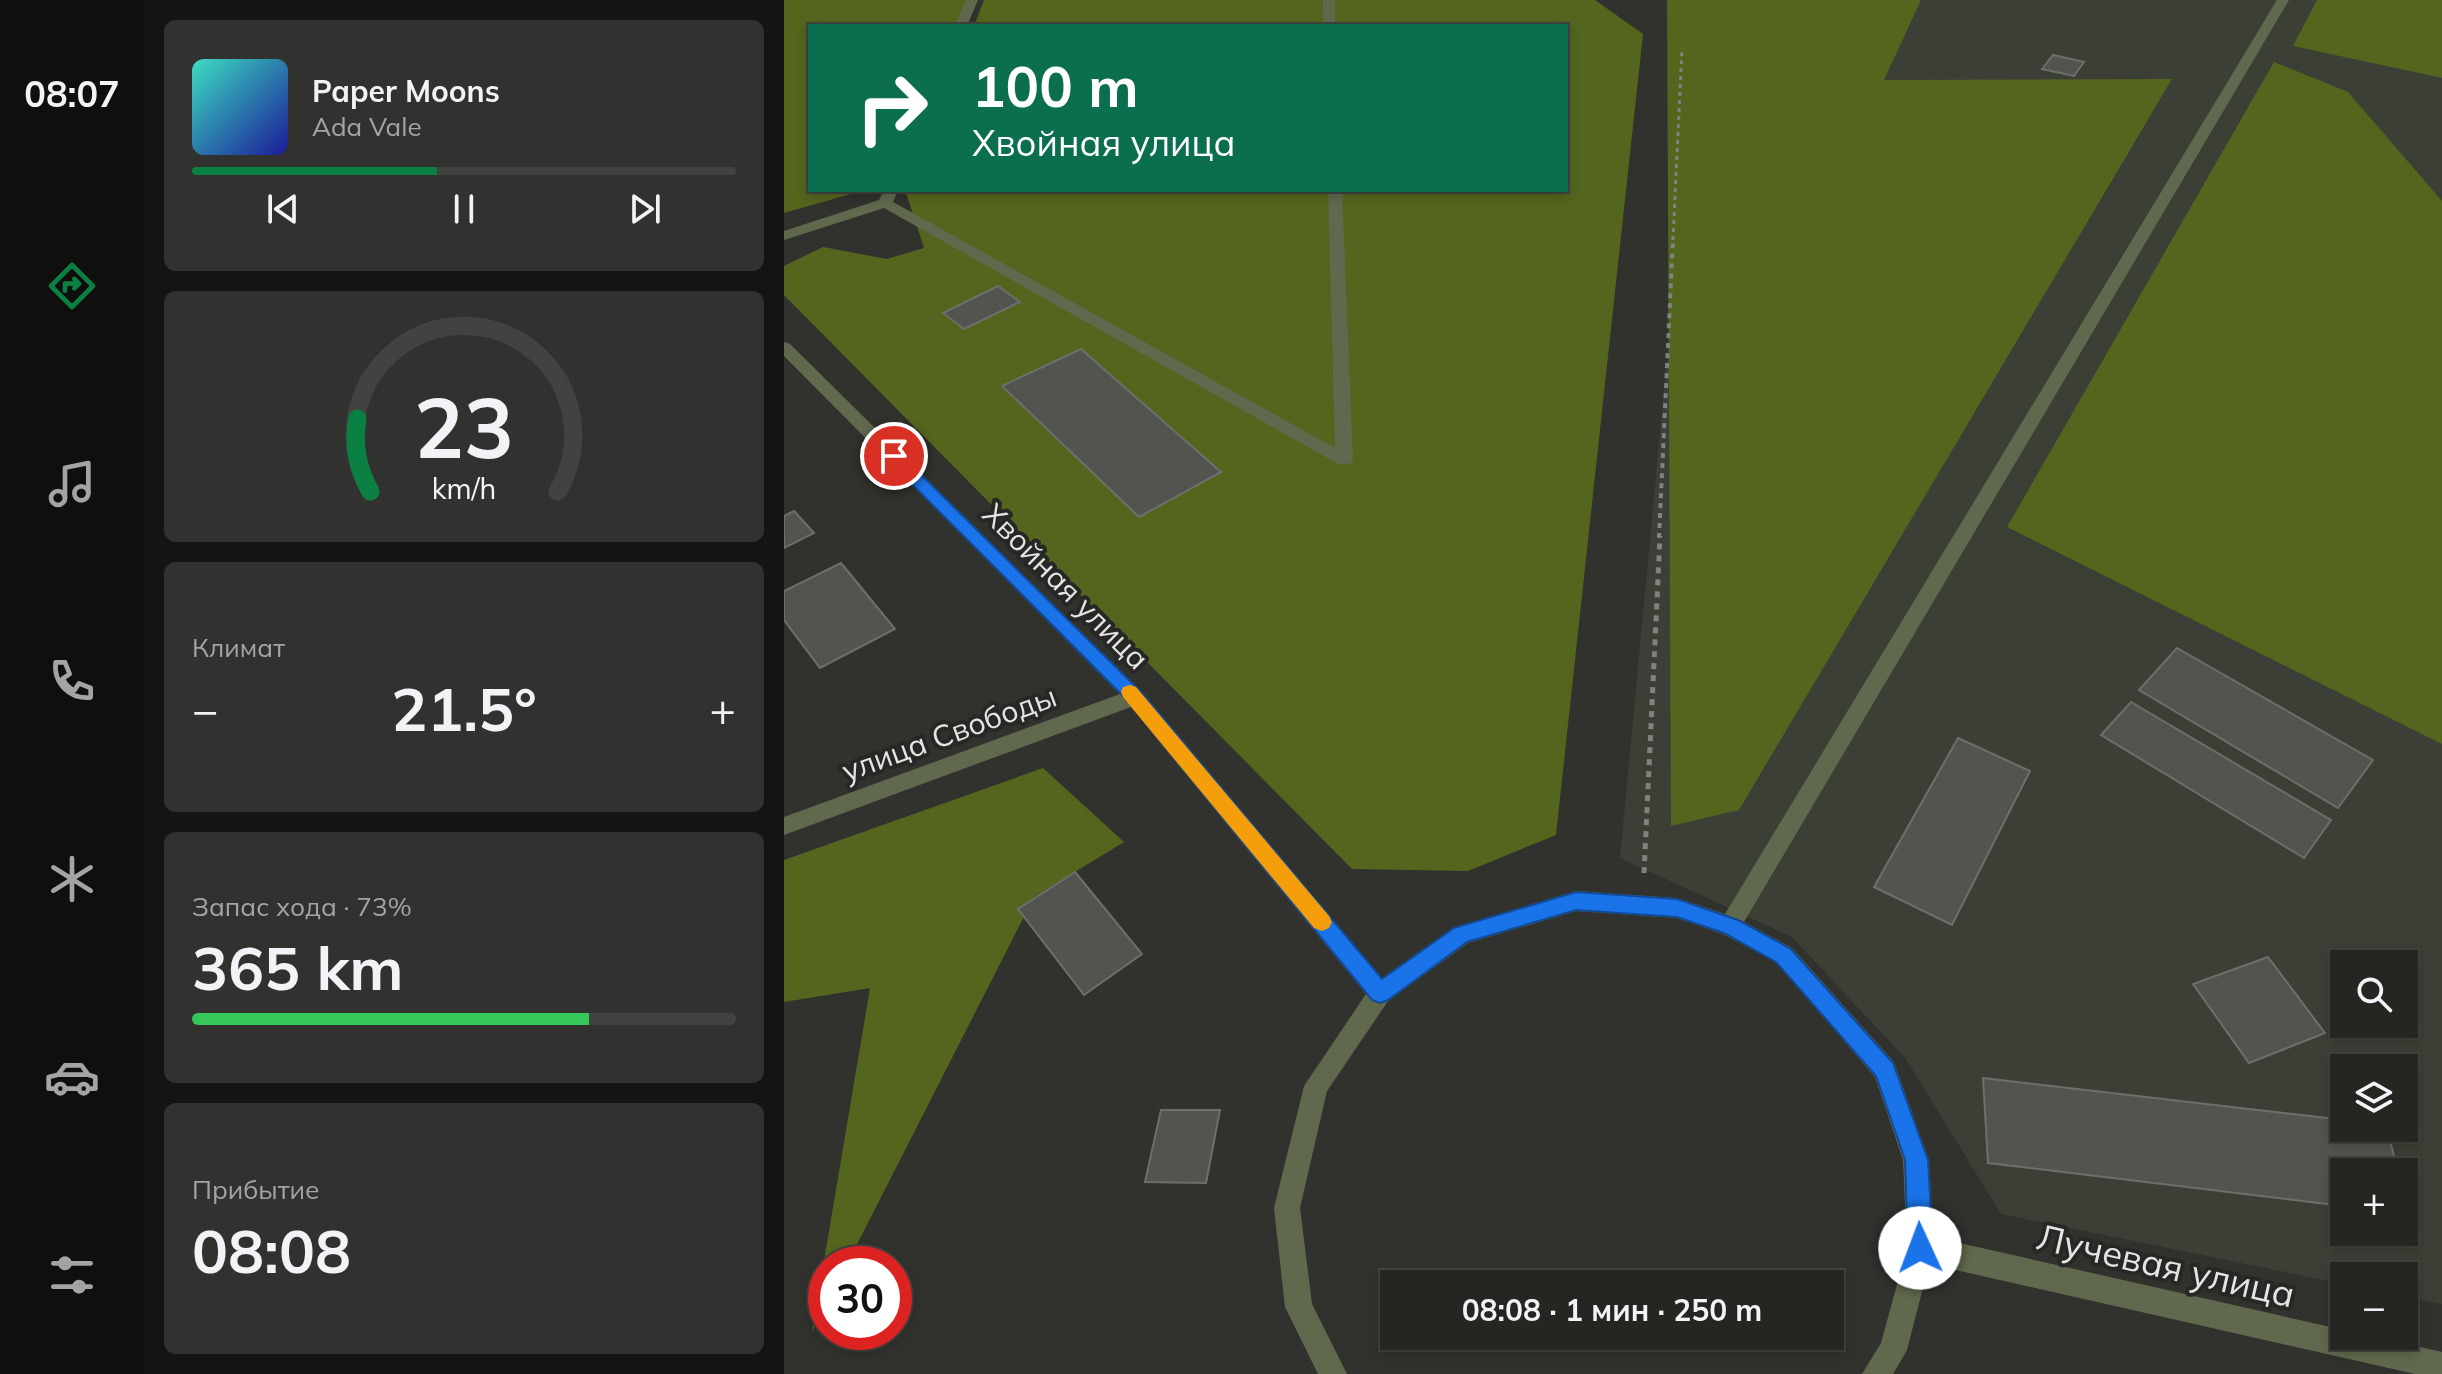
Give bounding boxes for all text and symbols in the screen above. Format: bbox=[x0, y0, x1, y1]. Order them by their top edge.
text: 100 m bbox=[972, 51, 1139, 121]
icon: right bbox=[840, 56, 944, 160]
text: 08:07 bbox=[24, 71, 120, 116]
text: Paper Moons bbox=[312, 72, 500, 110]
text: Ada Vale bbox=[312, 110, 422, 143]
text: Хвойная улица bbox=[972, 120, 1235, 165]
icon: previous bbox=[261, 187, 305, 231]
icon: pause bbox=[442, 187, 486, 231]
icon: next bbox=[623, 187, 667, 231]
icon: directions bbox=[44, 258, 100, 314]
text: 23 bbox=[414, 374, 514, 479]
pin bbox=[860, 422, 928, 490]
icon: arrive bbox=[872, 434, 916, 478]
icon: music bbox=[44, 456, 100, 512]
text: km/h bbox=[432, 470, 496, 506]
street label: Хвойная улица bbox=[975, 495, 1157, 677]
text: Климат bbox=[192, 631, 285, 664]
icon: phone bbox=[44, 653, 100, 709]
text: 21.5° bbox=[391, 671, 537, 746]
street label: улица Свободы bbox=[837, 677, 1061, 789]
text: − bbox=[192, 682, 218, 737]
text: + bbox=[710, 682, 736, 737]
icon: climate bbox=[44, 851, 100, 907]
text: Запас хода · 73% bbox=[192, 890, 412, 923]
text: 365 km bbox=[192, 930, 404, 1005]
map controls bbox=[2330, 950, 2418, 1350]
button: search bbox=[2330, 950, 2418, 1038]
icon: car bbox=[44, 1049, 100, 1105]
button: layers bbox=[2330, 1054, 2418, 1142]
button: + bbox=[2330, 1158, 2418, 1246]
text: Прибытие bbox=[192, 1173, 319, 1206]
position arrow bbox=[1878, 1206, 1962, 1290]
text: 08:08 bbox=[192, 1213, 351, 1288]
street label: Лучевая улица bbox=[2033, 1213, 2299, 1317]
speed limit sign: 30 bbox=[808, 1246, 912, 1350]
icon: filters bbox=[44, 1247, 100, 1303]
button: − bbox=[2330, 1262, 2418, 1350]
text: 08:08 · 1 мин · 250 m bbox=[1462, 1291, 1762, 1329]

